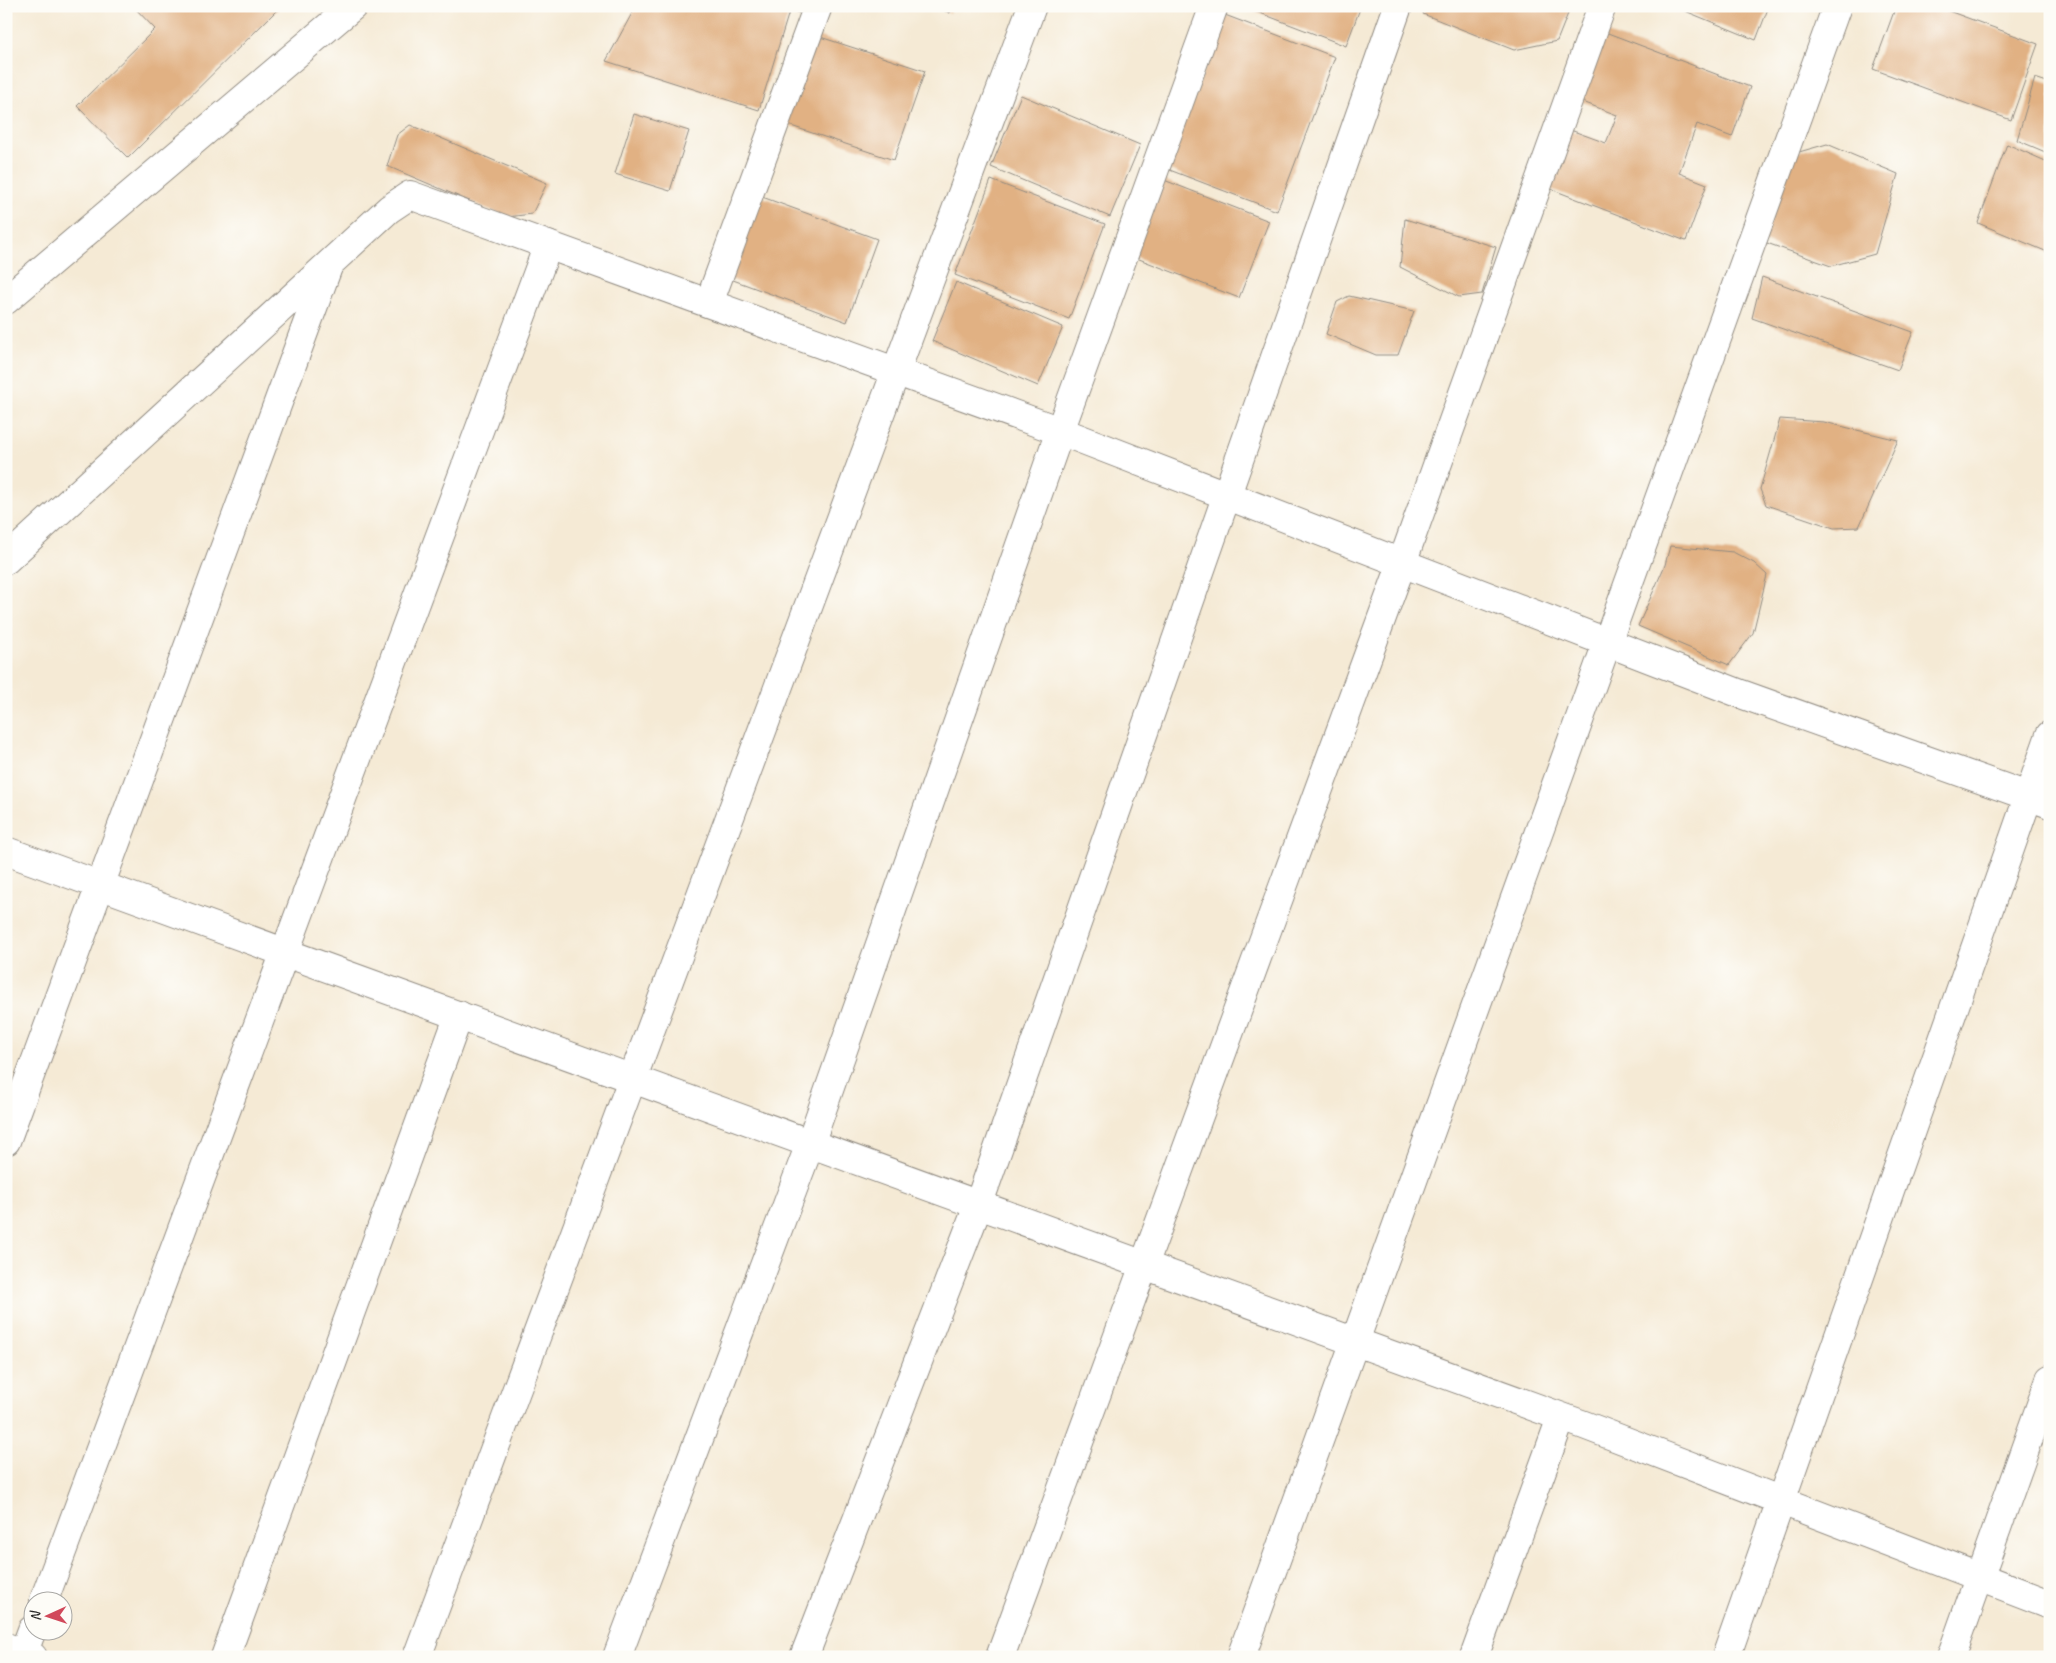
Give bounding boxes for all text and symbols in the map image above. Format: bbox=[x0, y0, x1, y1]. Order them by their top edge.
north arrow bbox=[22, 1590, 72, 1640]
text: N bbox=[27, 1610, 44, 1621]

